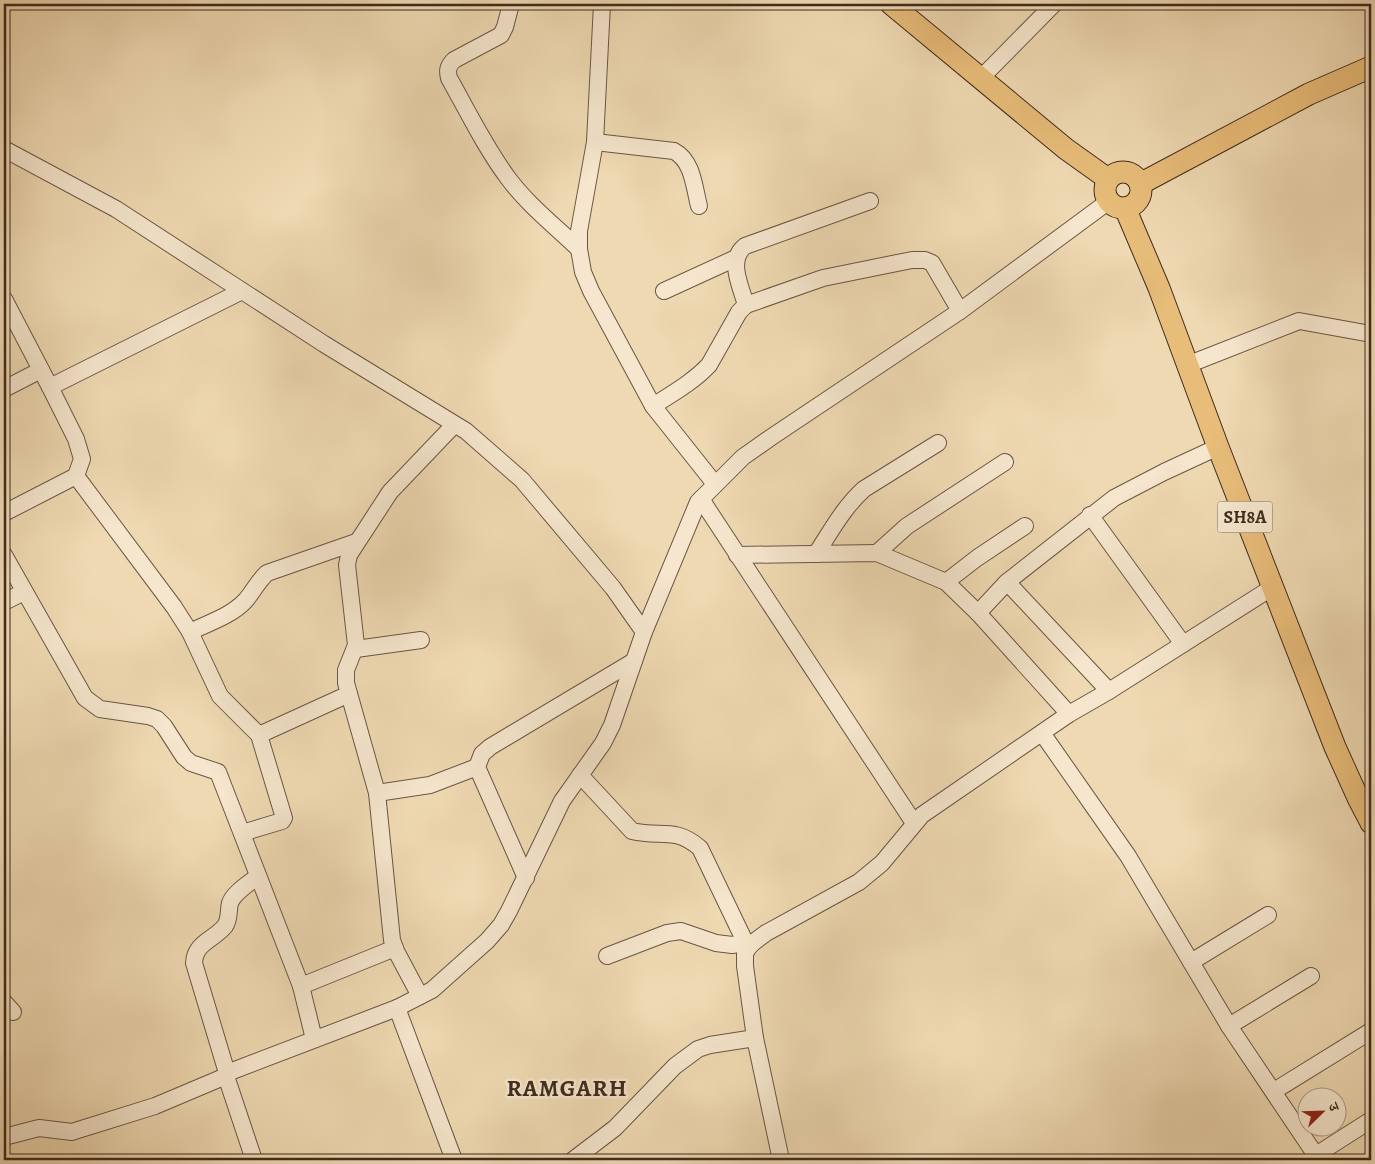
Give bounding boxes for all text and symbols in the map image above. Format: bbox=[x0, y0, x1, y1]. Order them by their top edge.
road number: SH8A bbox=[1218, 502, 1272, 532]
district label: RAMGARH bbox=[506, 1072, 628, 1104]
north arrow bbox=[1298, 1086, 1348, 1136]
text: उ bbox=[1323, 1099, 1344, 1115]

